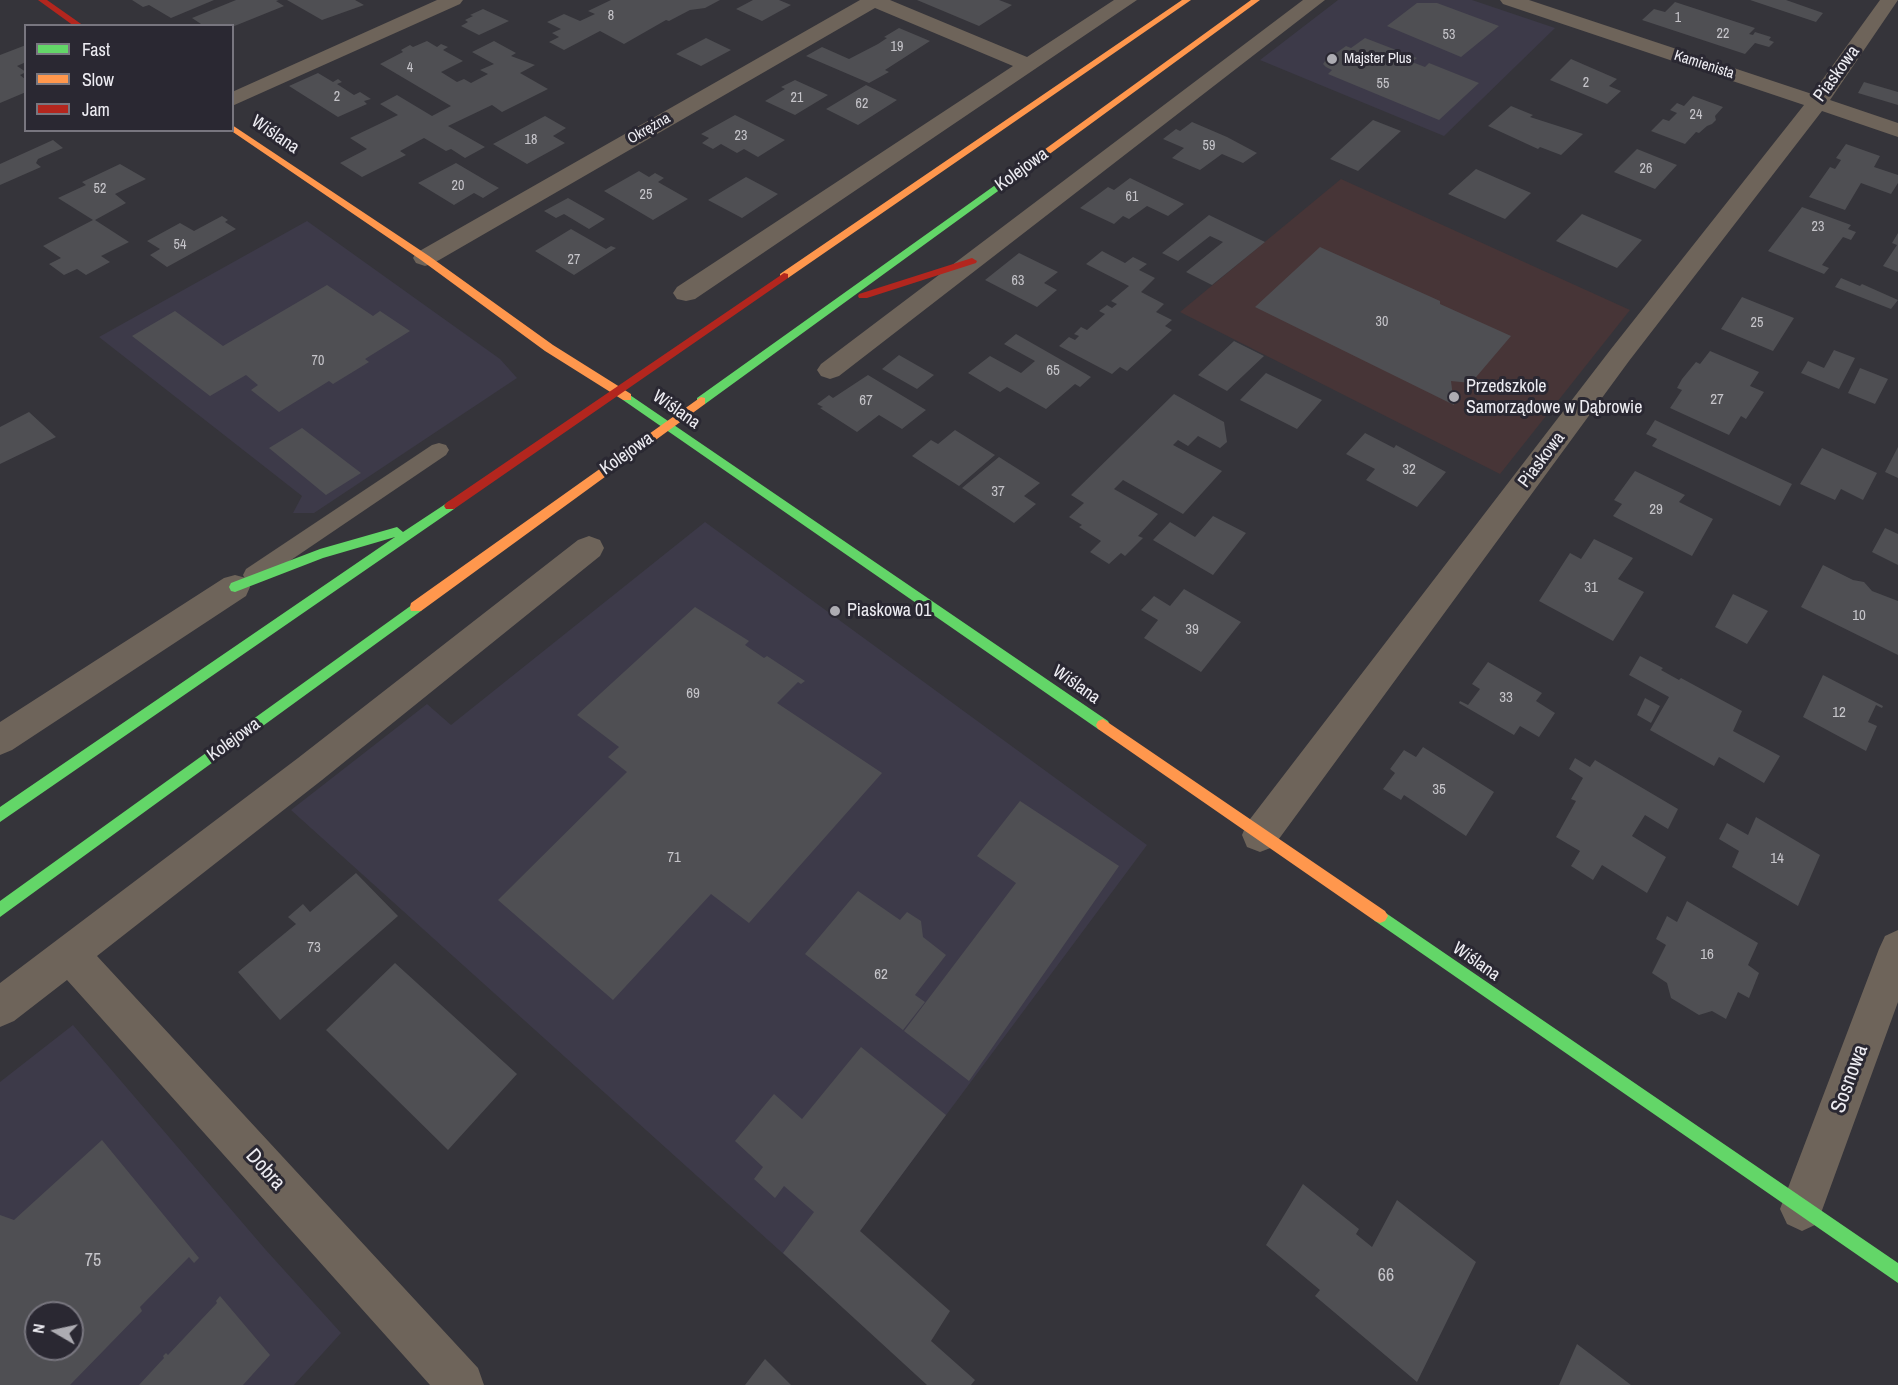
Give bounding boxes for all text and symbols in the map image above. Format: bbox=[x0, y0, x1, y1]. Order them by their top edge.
house number: 8 bbox=[608, 8, 614, 24]
house number: 1 bbox=[1675, 10, 1681, 26]
legend bbox=[24, 24, 234, 132]
house number: 22 bbox=[1717, 26, 1729, 42]
house number: 53 bbox=[1443, 27, 1455, 43]
text: Fast bbox=[82, 37, 110, 62]
house number: 19 bbox=[891, 39, 903, 55]
street label: Piaskowa bbox=[1809, 42, 1865, 106]
street label: Kamienista bbox=[1672, 47, 1736, 83]
place label: Majster Plus bbox=[1344, 50, 1412, 68]
marker: Majster Plus bbox=[1325, 52, 1339, 66]
house number: 4 bbox=[407, 60, 413, 76]
text: Slow bbox=[82, 67, 114, 92]
house number: 2 bbox=[1583, 75, 1589, 91]
house number: 55 bbox=[1377, 76, 1389, 92]
house number: 2 bbox=[334, 89, 340, 105]
house number: 21 bbox=[791, 90, 803, 106]
house number: 62 bbox=[856, 96, 868, 112]
text: Jam bbox=[82, 97, 110, 122]
house number: 24 bbox=[1690, 107, 1702, 123]
street label: Okrężna bbox=[624, 110, 674, 148]
street label: Wiślana bbox=[247, 111, 303, 159]
house number: 23 bbox=[735, 128, 747, 144]
house number: 18 bbox=[525, 132, 537, 148]
house number: 59 bbox=[1203, 138, 1215, 154]
street label: Kolejowa bbox=[991, 144, 1053, 196]
house number: 26 bbox=[1640, 161, 1652, 177]
house number: 20 bbox=[452, 178, 464, 194]
house number: 52 bbox=[94, 181, 106, 197]
house number: 25 bbox=[640, 187, 652, 203]
house number: 61 bbox=[1126, 189, 1138, 205]
house number: 23 bbox=[1812, 219, 1824, 235]
house number: 54 bbox=[174, 237, 186, 253]
house number: 27 bbox=[568, 252, 580, 268]
house number: 63 bbox=[1012, 273, 1024, 289]
house number: 30 bbox=[1376, 314, 1388, 330]
house number: 25 bbox=[1751, 315, 1763, 331]
house number: 70 bbox=[312, 353, 324, 369]
house number: 65 bbox=[1046, 362, 1060, 380]
place label: Przedszkole Samorządowe w Dąbrowie bbox=[1466, 376, 1642, 418]
street label: Wiślana bbox=[648, 386, 704, 434]
marker: Przedszkole Samorządowe w Dąbrowie bbox=[1447, 390, 1461, 404]
house number: 27 bbox=[1710, 391, 1724, 409]
house number: 67 bbox=[859, 392, 873, 410]
street label: Kolejowa bbox=[596, 428, 658, 480]
street label: Piaskowa bbox=[1514, 428, 1570, 492]
house number: 32 bbox=[1402, 461, 1416, 479]
house number: 37 bbox=[991, 483, 1005, 501]
house number: 29 bbox=[1649, 501, 1663, 519]
house number: 31 bbox=[1584, 579, 1598, 597]
place label: Piaskowa 01 bbox=[847, 600, 932, 622]
marker: Piaskowa 01 bbox=[828, 604, 842, 618]
house number: 10 bbox=[1852, 607, 1866, 625]
house number: 39 bbox=[1185, 621, 1199, 639]
street label: Wiślana bbox=[1048, 661, 1104, 709]
house number: 69 bbox=[686, 685, 700, 703]
house number: 33 bbox=[1499, 689, 1513, 707]
house number: 12 bbox=[1832, 704, 1846, 722]
street label: Kolejowa bbox=[203, 714, 265, 766]
house number: 35 bbox=[1432, 781, 1446, 799]
house number: 71 bbox=[667, 849, 681, 867]
house number: 14 bbox=[1770, 850, 1784, 868]
street label: Wiślana bbox=[1448, 938, 1504, 986]
house number: 73 bbox=[307, 939, 321, 957]
house number: 16 bbox=[1700, 946, 1714, 964]
house number: 62 bbox=[874, 966, 888, 984]
street label: Sosnowa bbox=[1826, 1041, 1874, 1117]
street label: Dobra bbox=[240, 1144, 290, 1196]
house number: 75 bbox=[85, 1250, 101, 1272]
house number: 66 bbox=[1378, 1265, 1394, 1287]
north arrow bbox=[24, 1301, 84, 1361]
text: N bbox=[27, 1322, 50, 1335]

